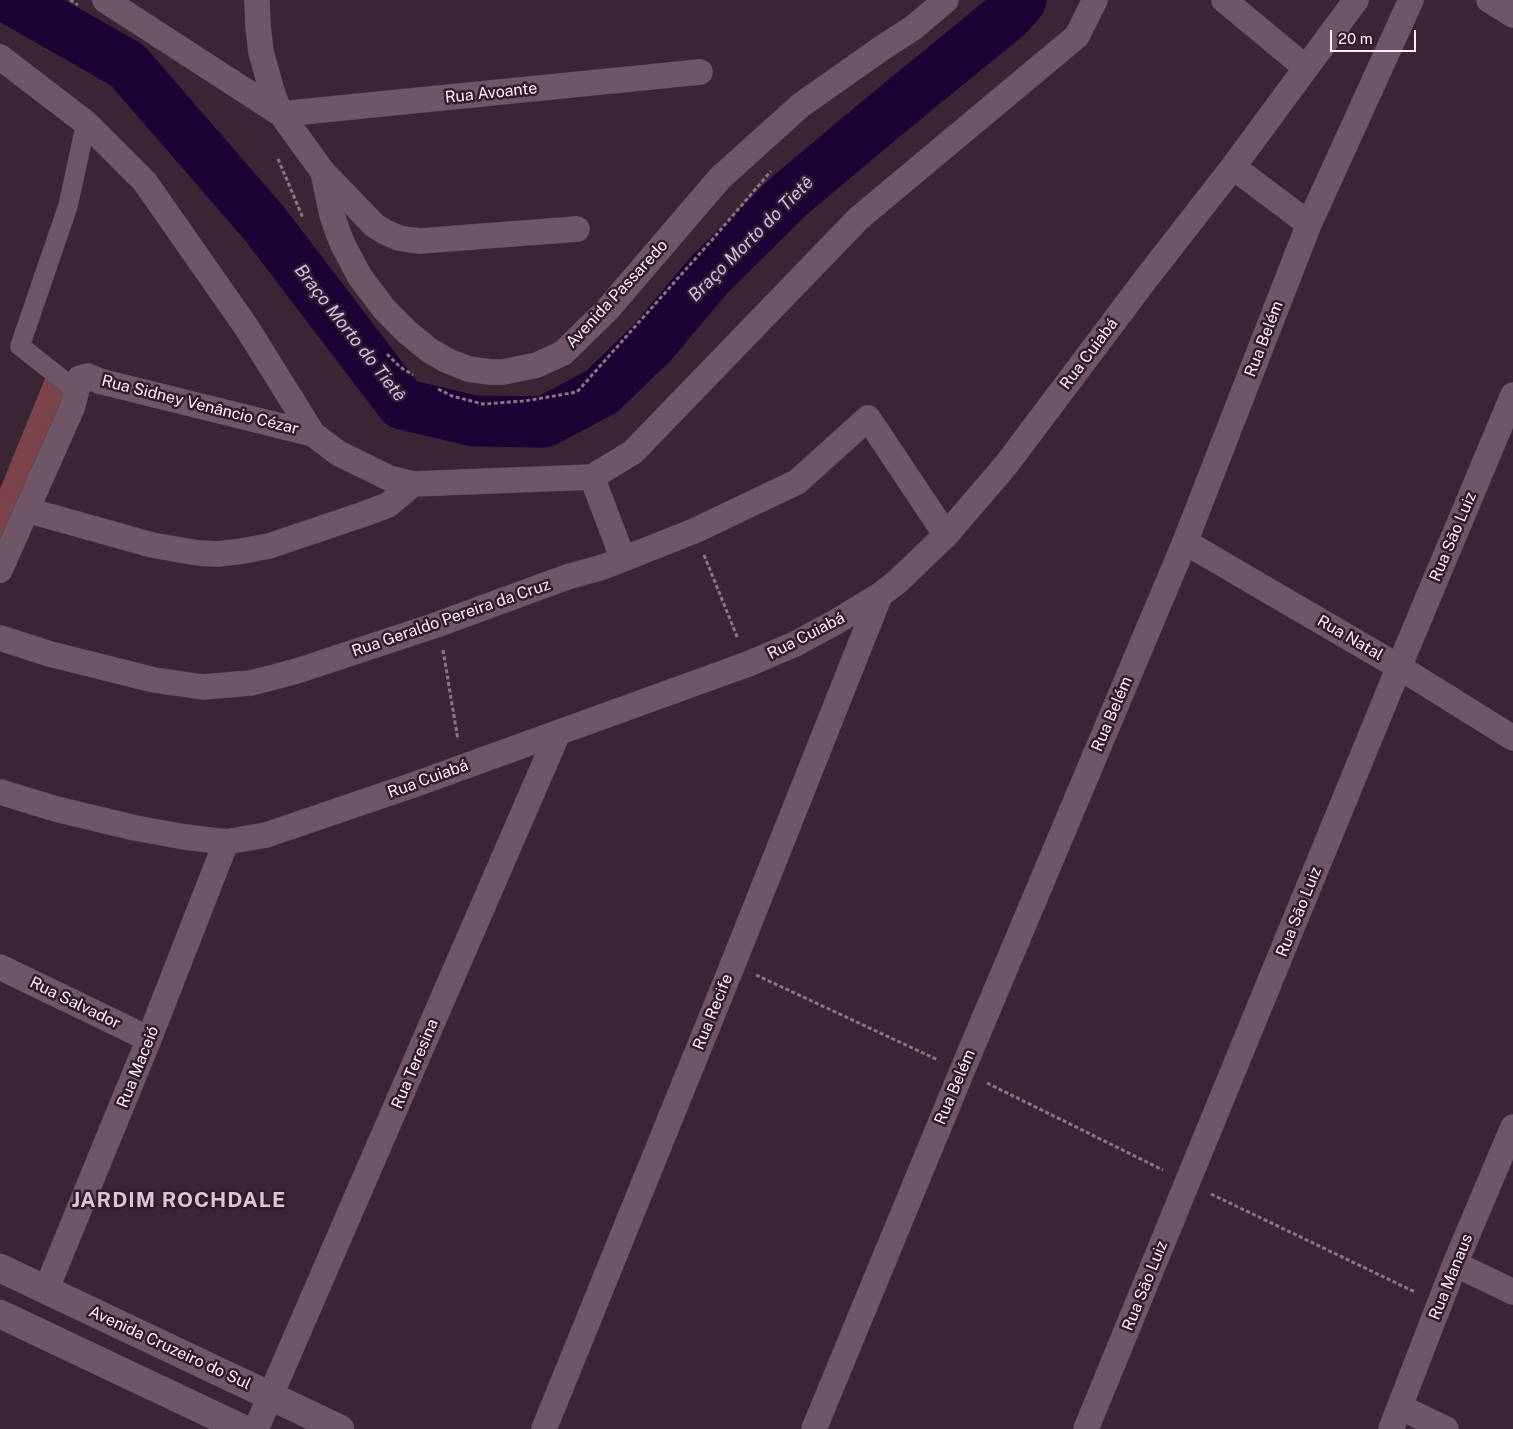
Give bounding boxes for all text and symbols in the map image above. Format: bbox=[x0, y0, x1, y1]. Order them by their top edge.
scale bar bbox=[1333, 20, 1419, 52]
text: 20 m bbox=[1338, 30, 1373, 47]
street label: Rua Avoante bbox=[444, 79, 538, 107]
water label: Braço Morto do Tietê bbox=[684, 172, 818, 306]
street label: Avenida Passaredo bbox=[562, 236, 672, 352]
water label: Braço Morto do Tietê bbox=[290, 260, 410, 406]
street label: Rua Belém bbox=[1241, 298, 1287, 380]
street label: Rua Cuiabá bbox=[1056, 315, 1122, 393]
street label: Rua Sidney Venâncio Cézar bbox=[100, 371, 300, 439]
street label: Rua São Luiz bbox=[1426, 489, 1480, 585]
street label: Rua Geraldo Pereira da Cruz bbox=[349, 575, 553, 661]
street label: Rua Cuiabá bbox=[764, 608, 848, 664]
street label: Rua Natal bbox=[1314, 611, 1386, 665]
street label: Rua Belém bbox=[1088, 673, 1136, 755]
street label: Rua Cuiabá bbox=[385, 756, 471, 802]
street label: Rua São Luiz bbox=[1272, 864, 1326, 960]
street label: Rua Recife bbox=[689, 971, 737, 1053]
street label: Rua Salvador bbox=[27, 973, 123, 1033]
street label: Rua Teresina bbox=[388, 1016, 442, 1112]
street label: Rua Maceió bbox=[113, 1023, 163, 1111]
street label: Rua Belém bbox=[931, 1046, 979, 1128]
district label: JARDIM ROCHDALE bbox=[70, 1188, 288, 1214]
street label: Rua Manaus bbox=[1425, 1231, 1477, 1323]
street label: Rua São Luiz bbox=[1118, 1238, 1172, 1334]
street label: Avenida Cruzeiro do Sul bbox=[86, 1302, 254, 1394]

